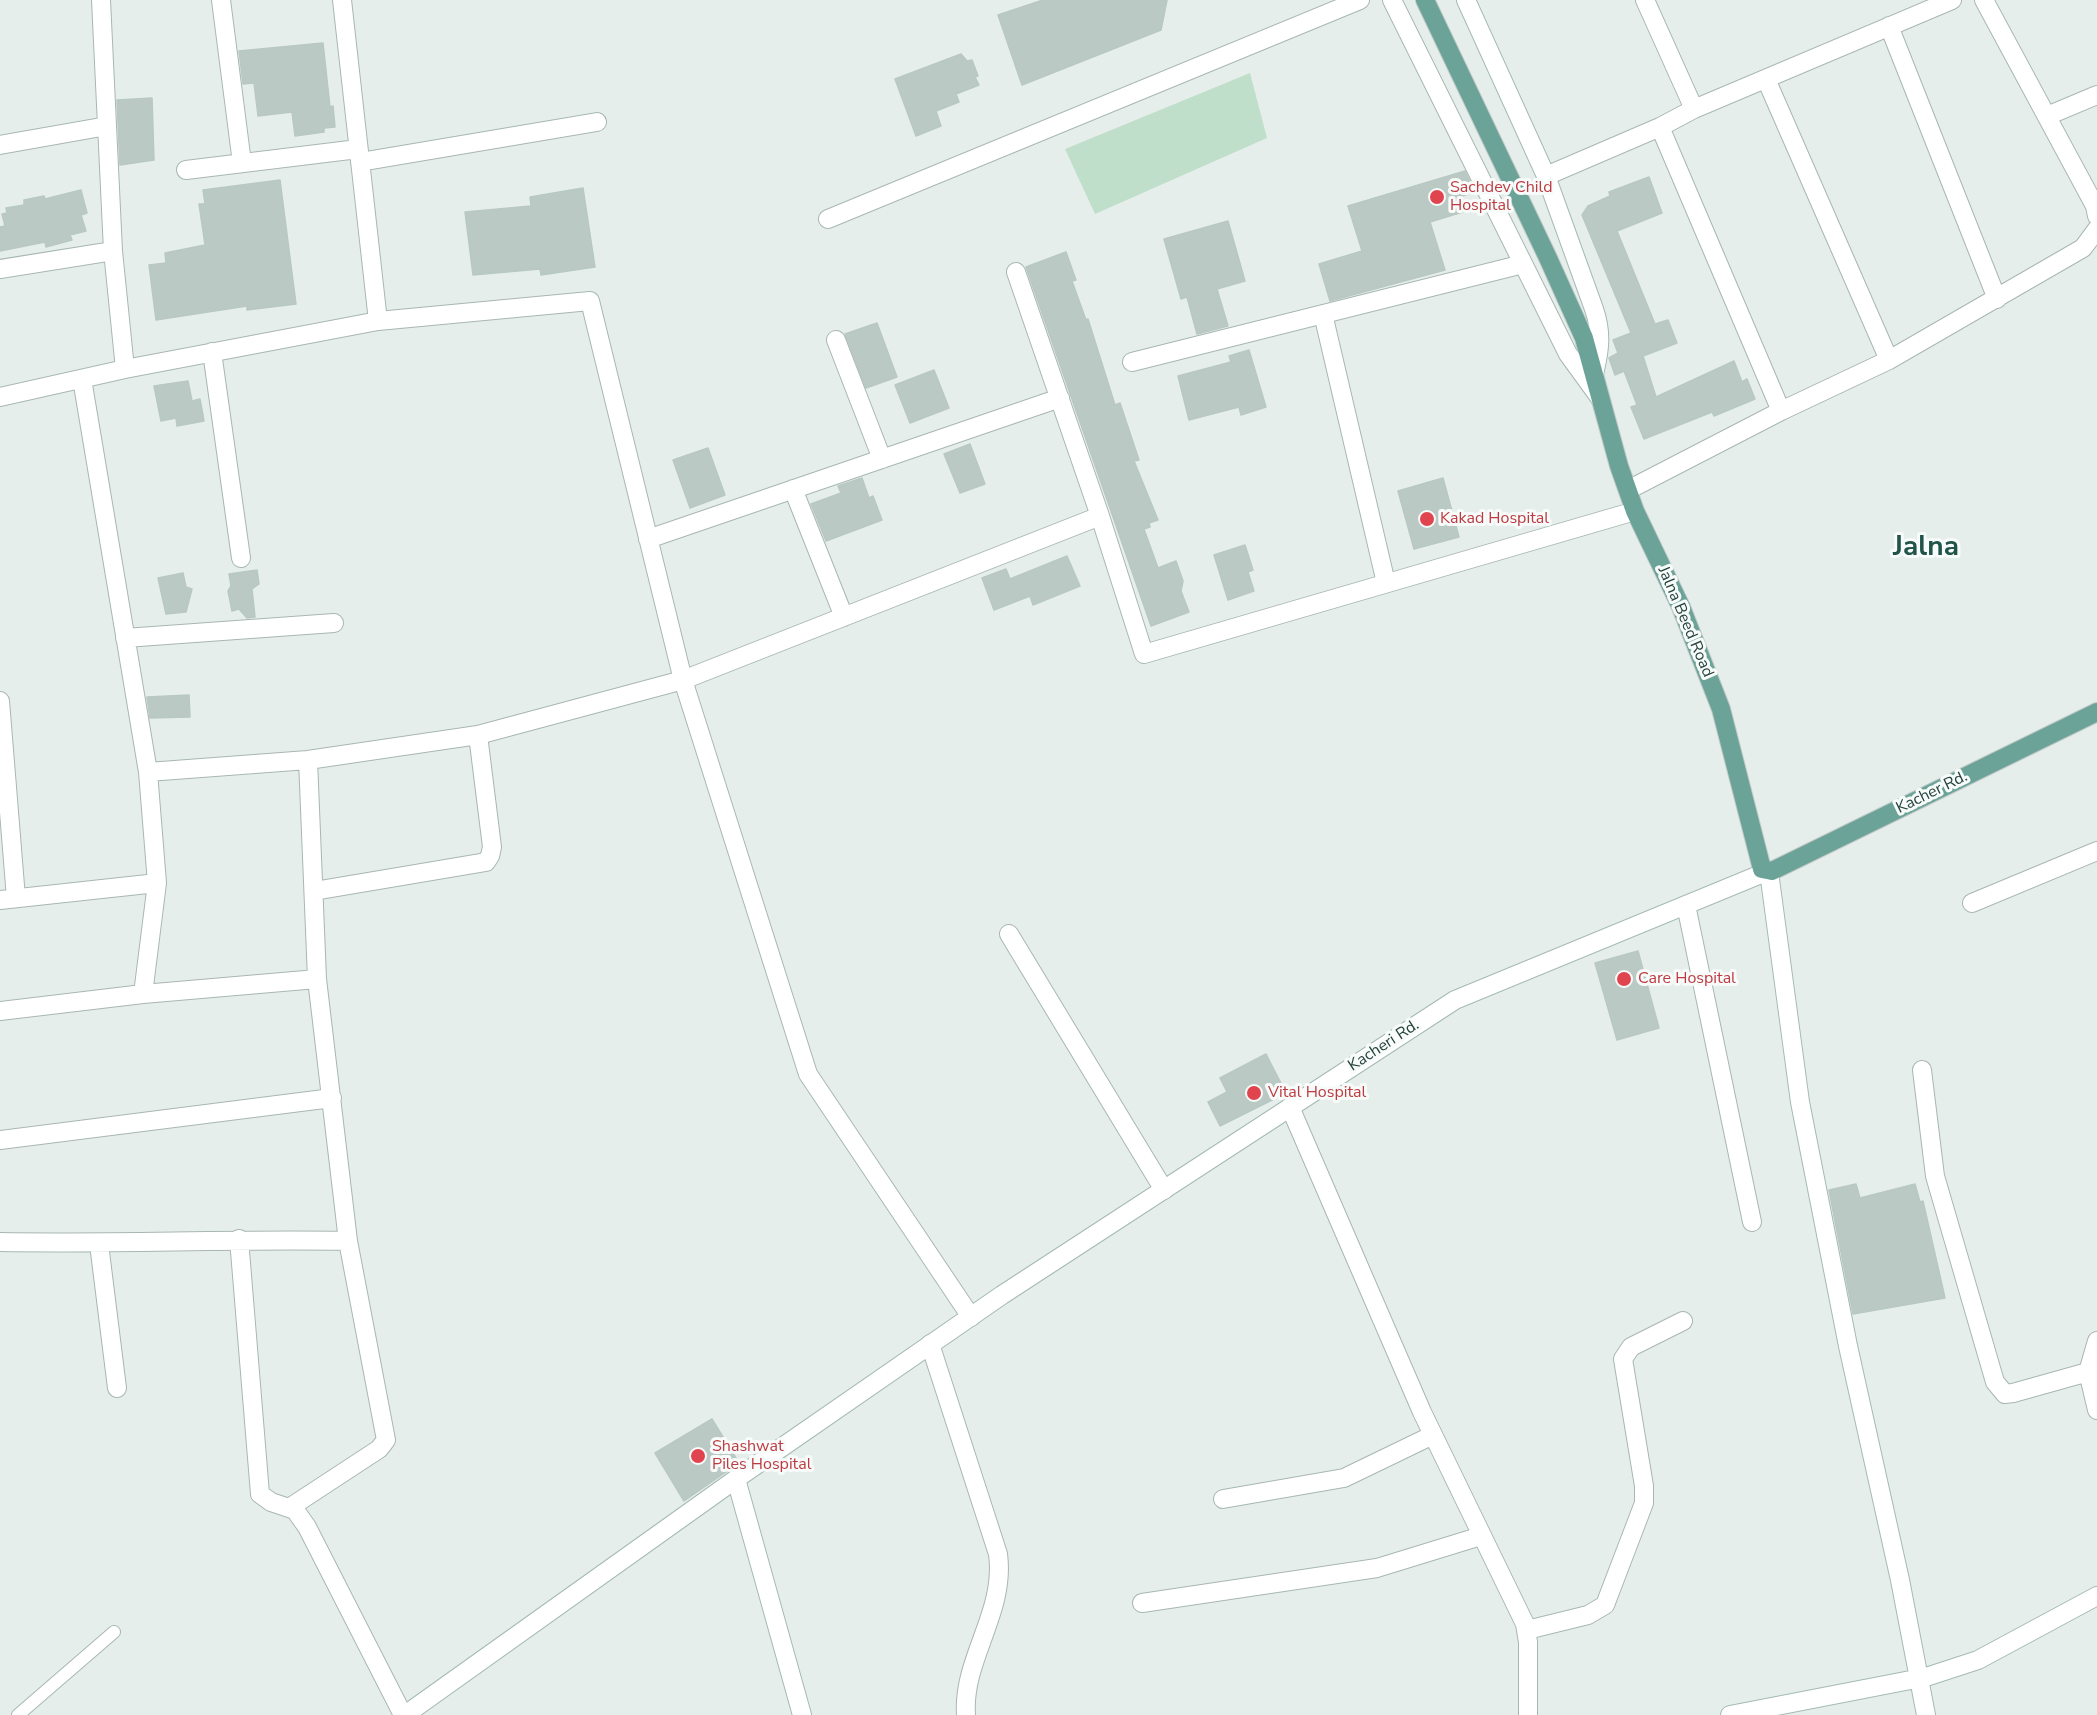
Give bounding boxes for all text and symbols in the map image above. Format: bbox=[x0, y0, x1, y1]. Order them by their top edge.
place label: Sachdev Child Hospital bbox=[1450, 178, 1552, 216]
marker: Sachdev Child Hospital bbox=[1428, 188, 1446, 206]
place label: Kakad Hospital bbox=[1440, 509, 1549, 529]
marker: Kakad Hospital bbox=[1418, 510, 1436, 528]
district label: Jalna bbox=[1893, 531, 1959, 565]
street label: Jalna Beed Road bbox=[1653, 564, 1717, 680]
street label: Kacher Rd. bbox=[1893, 768, 1971, 818]
place label: Care Hospital bbox=[1638, 969, 1736, 989]
marker: Care Hospital bbox=[1615, 970, 1633, 988]
street label: Kacheri Rd. bbox=[1345, 1016, 1423, 1076]
place label: Vital Hospital bbox=[1268, 1083, 1366, 1103]
marker: Vital Hospital bbox=[1245, 1084, 1263, 1102]
place label: Shashwat Piles Hospital bbox=[712, 1437, 811, 1475]
marker: Shashwat Piles Hospital bbox=[689, 1447, 707, 1465]

